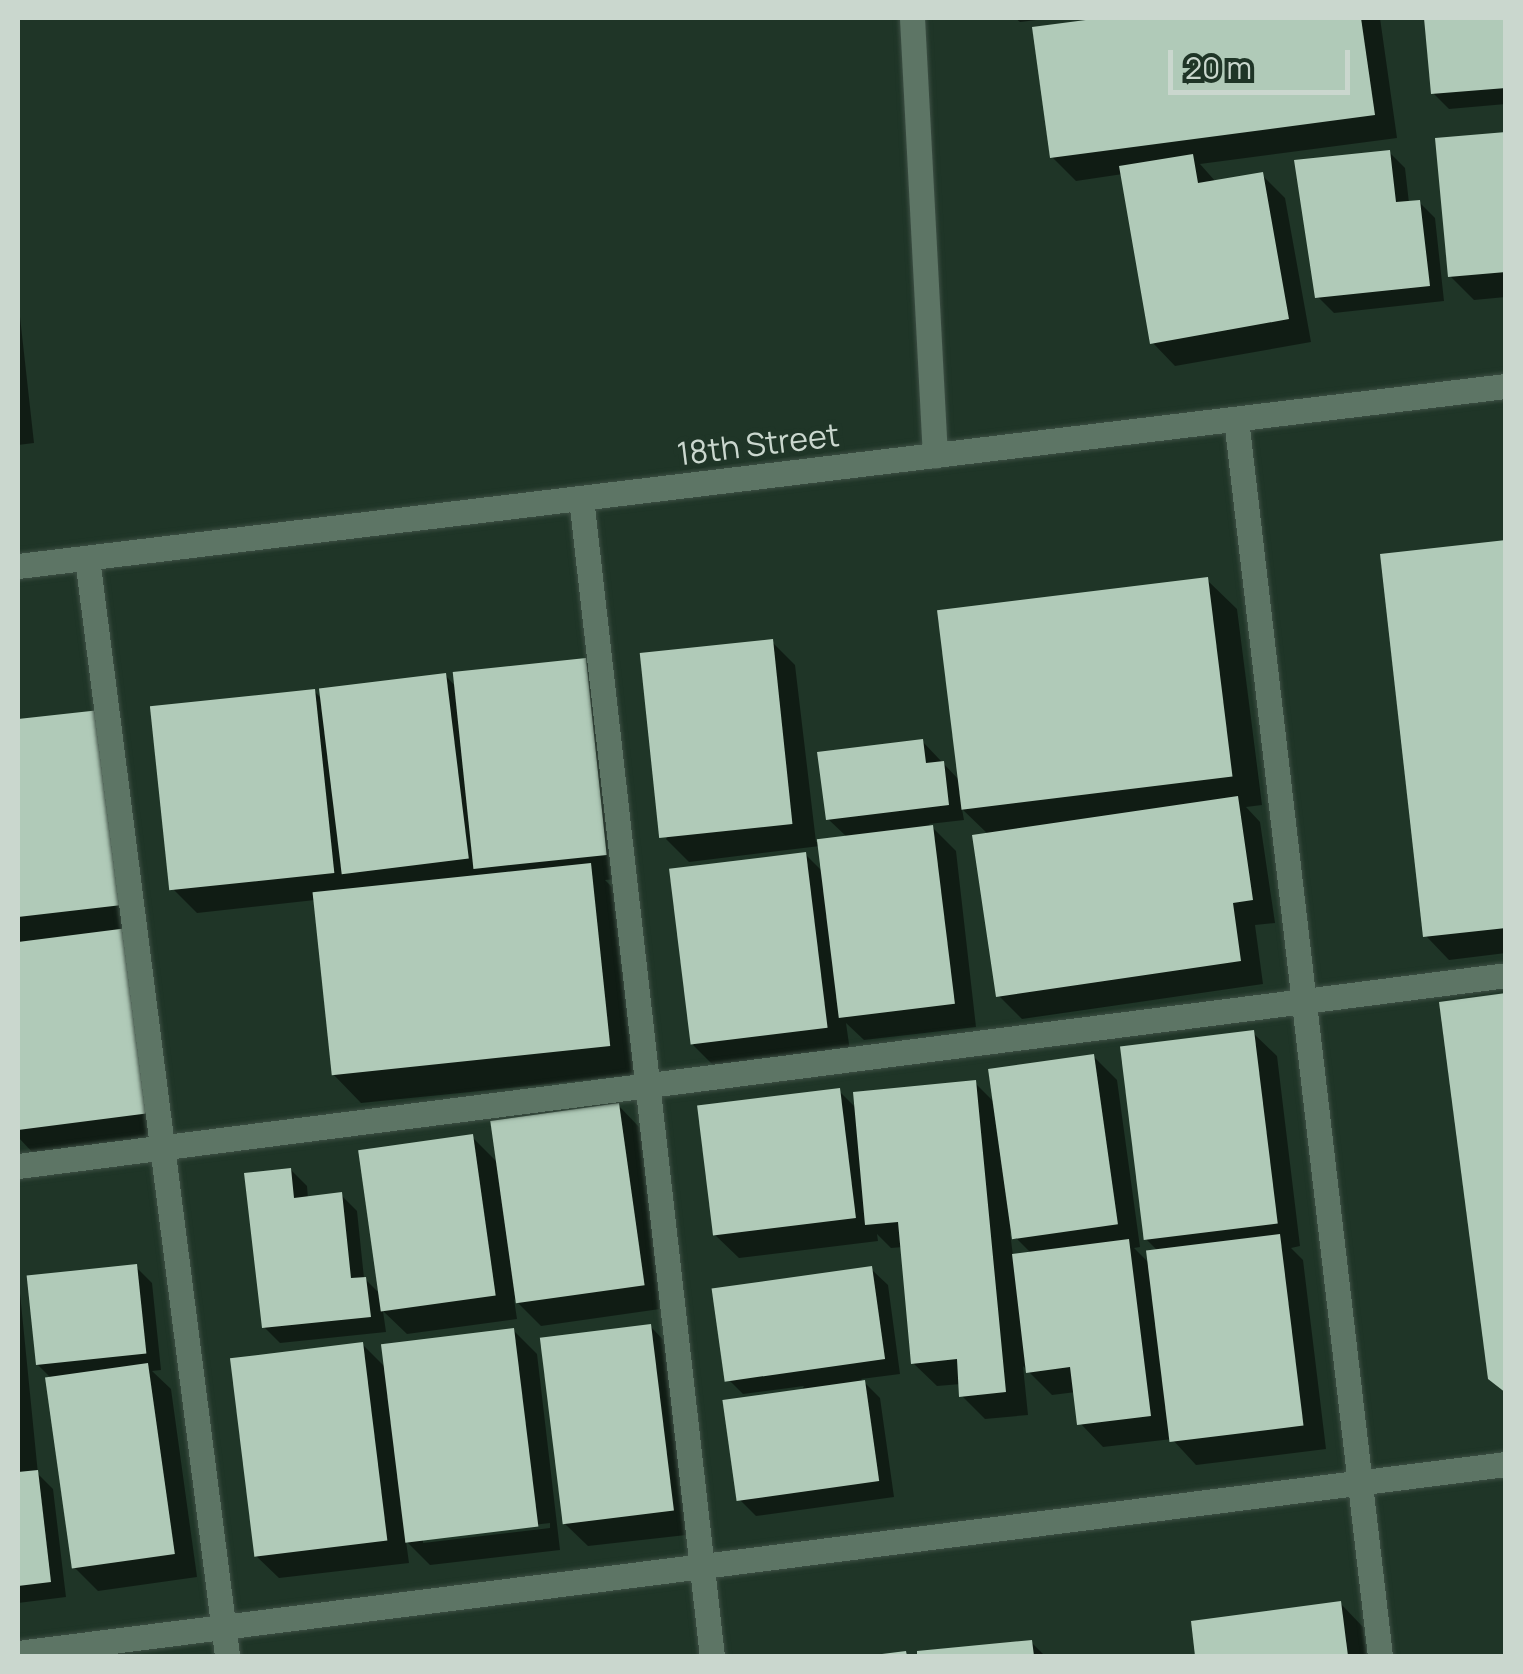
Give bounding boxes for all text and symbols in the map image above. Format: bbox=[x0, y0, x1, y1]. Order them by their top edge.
scale bar bbox=[1173, 30, 1356, 92]
text: 20 m bbox=[1185, 47, 1252, 88]
street label: 18th Street bbox=[675, 415, 841, 473]

